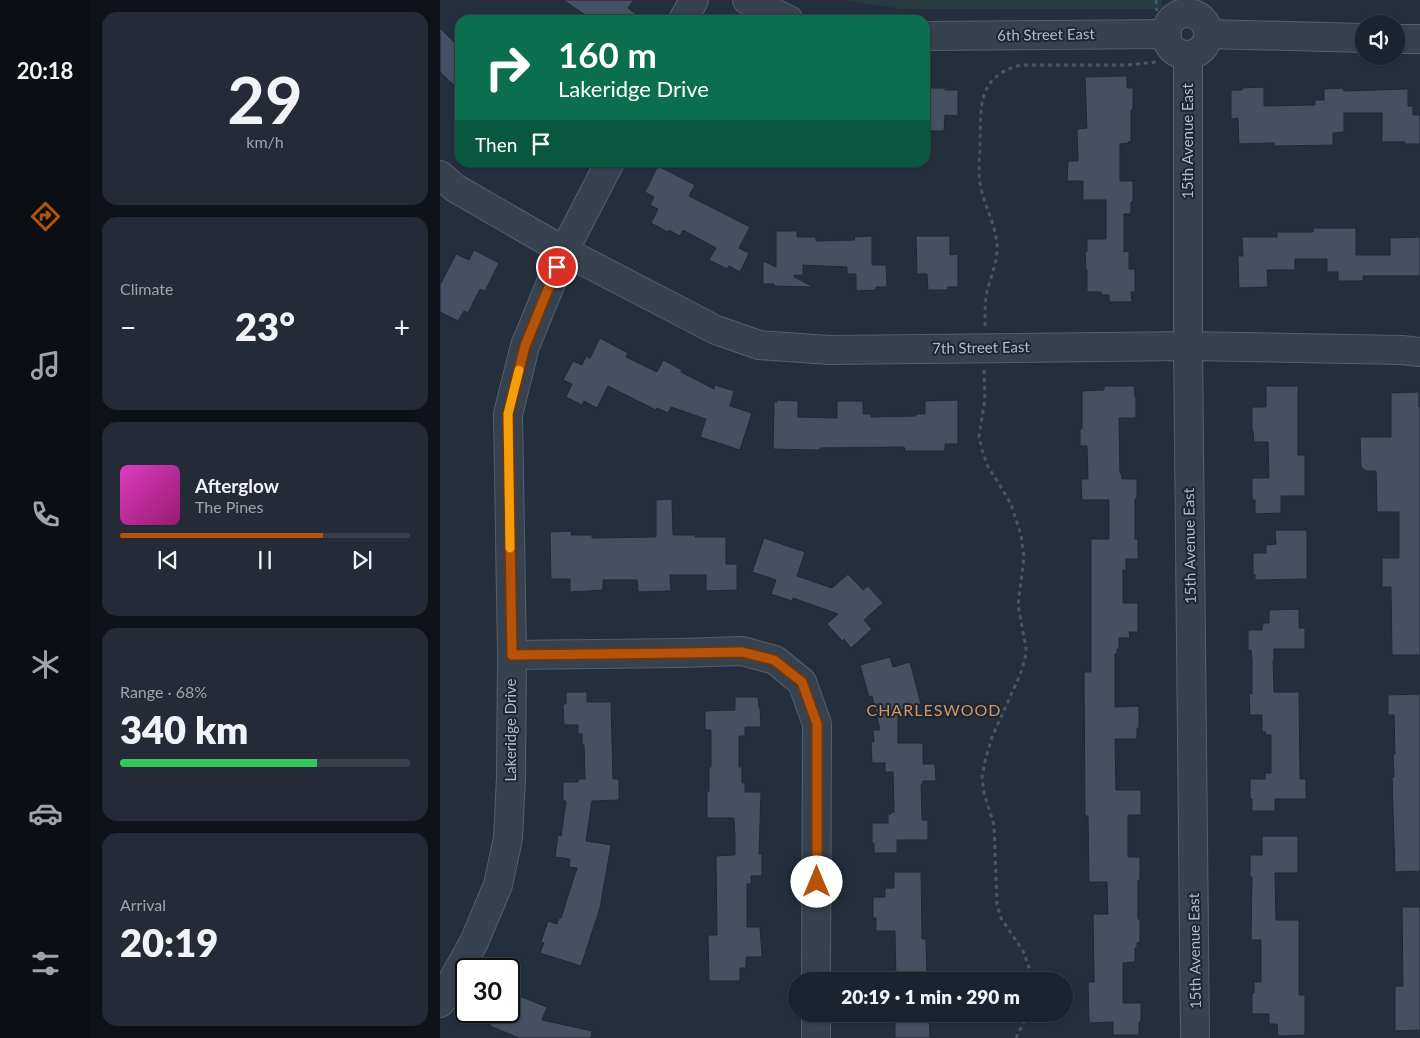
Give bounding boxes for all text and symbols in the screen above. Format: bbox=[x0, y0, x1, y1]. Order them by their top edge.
map controls bbox=[1355, 15, 1405, 65]
button: sound bbox=[1355, 15, 1405, 65]
street label: 6th Street East bbox=[997, 24, 1096, 44]
text: 160 m bbox=[558, 33, 657, 75]
icon: right bbox=[475, 35, 540, 100]
text: 20:18 bbox=[17, 57, 73, 84]
text: 29 bbox=[227, 60, 303, 138]
text: Lakeridge Drive bbox=[558, 75, 709, 102]
street label: 15th Avenue East bbox=[1178, 82, 1196, 199]
icon: arrive bbox=[527, 130, 555, 158]
text: km/h bbox=[246, 132, 284, 151]
text: Then bbox=[475, 133, 517, 156]
icon: directions bbox=[28, 199, 63, 234]
pin bbox=[536, 246, 578, 288]
icon: arrive bbox=[543, 253, 571, 281]
text: Climate bbox=[120, 279, 173, 298]
text: 23° bbox=[235, 303, 295, 349]
text: − bbox=[120, 310, 136, 344]
text: + bbox=[394, 310, 410, 344]
street label: 7th Street East bbox=[932, 337, 1031, 357]
icon: music bbox=[28, 348, 63, 383]
text: Afterglow bbox=[195, 474, 279, 497]
street label: 15th Avenue East bbox=[1179, 487, 1199, 604]
icon: phone bbox=[28, 497, 63, 532]
text: The Pines bbox=[195, 497, 264, 516]
icon: previous bbox=[154, 546, 182, 574]
icon: pause bbox=[251, 546, 279, 574]
icon: next bbox=[348, 546, 376, 574]
icon: climate bbox=[28, 647, 63, 682]
street label: Lakeridge Drive bbox=[501, 678, 519, 781]
text: Range · 68% bbox=[120, 682, 207, 701]
district label: CHARLESWOOD bbox=[866, 700, 1002, 719]
text: 340 km bbox=[120, 706, 248, 752]
icon: car bbox=[28, 796, 63, 831]
position arrow bbox=[790, 855, 842, 907]
street label: 15th Avenue East bbox=[1184, 892, 1204, 1009]
text: Arrival bbox=[120, 895, 166, 914]
text: 20:19 bbox=[120, 919, 218, 965]
icon: filters bbox=[28, 946, 63, 981]
speed limit sign: 30 bbox=[455, 958, 520, 1023]
text: 20:19 · 1 min · 290 m bbox=[841, 985, 1020, 1008]

